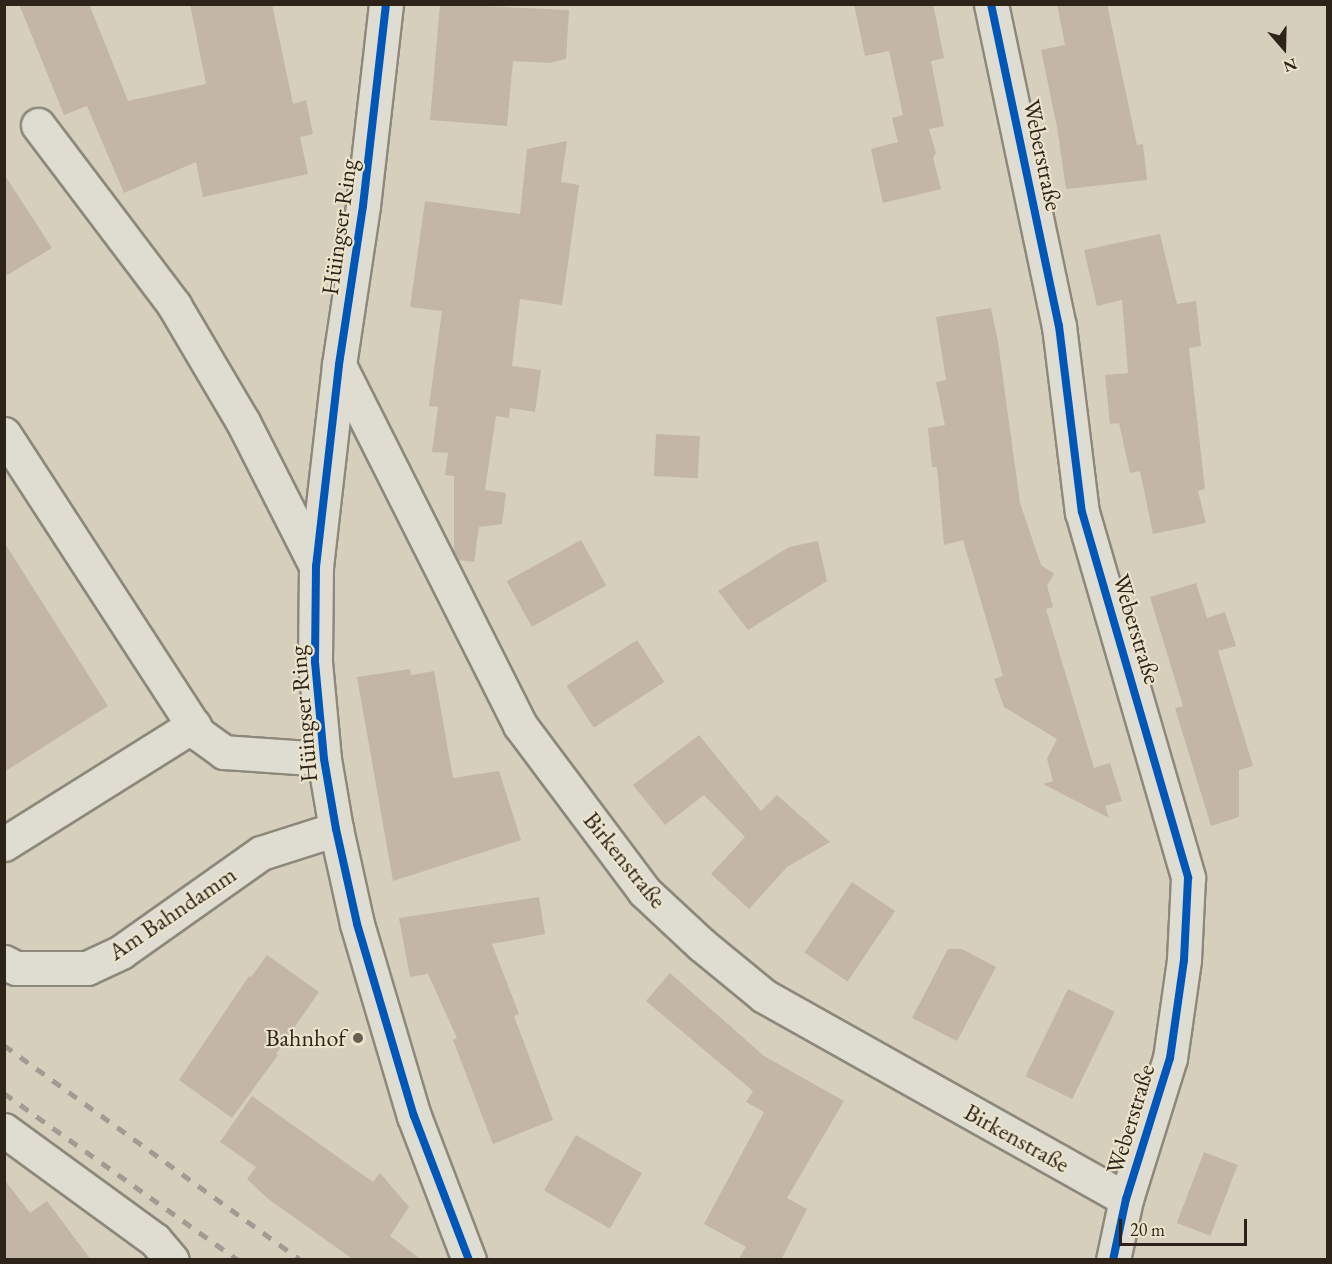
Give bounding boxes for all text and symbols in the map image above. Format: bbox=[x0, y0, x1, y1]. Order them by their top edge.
north arrow bbox=[1254, 18, 1314, 78]
text: N bbox=[1281, 53, 1300, 77]
street label: Weberstraße bbox=[1017, 97, 1069, 213]
street label: Hüingser Ring bbox=[315, 157, 363, 297]
street label: Weberstraße bbox=[1107, 571, 1167, 687]
street label: Hüingser Ring bbox=[283, 644, 323, 784]
street label: Birkenstraße bbox=[577, 806, 673, 914]
street label: Am Bahndamm bbox=[103, 860, 241, 966]
place label: Bahnhof bbox=[265, 1024, 346, 1052]
marker: Bahnhof bbox=[351, 1031, 365, 1045]
street label: Weberstraße bbox=[1100, 1061, 1160, 1177]
street label: Birkenstraße bbox=[959, 1097, 1075, 1179]
scale bar bbox=[1122, 1207, 1250, 1245]
text: 20 m bbox=[1130, 1218, 1165, 1241]

